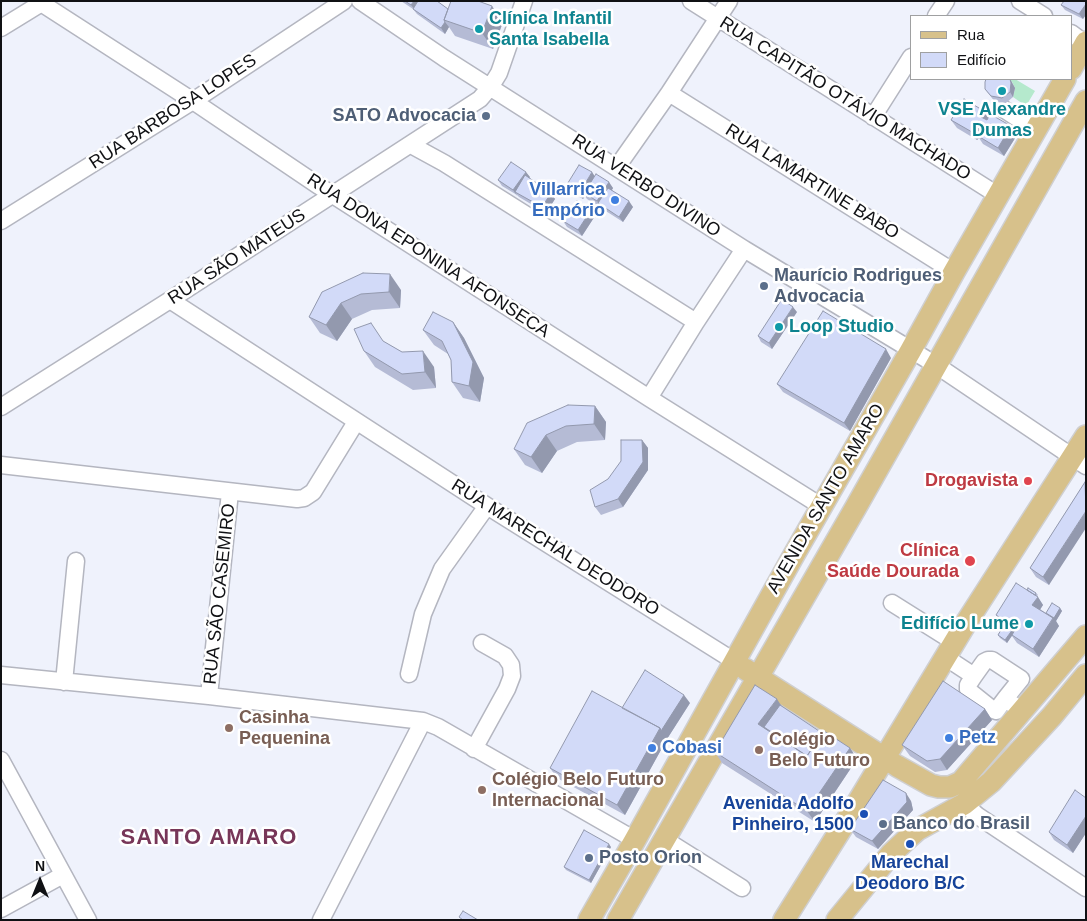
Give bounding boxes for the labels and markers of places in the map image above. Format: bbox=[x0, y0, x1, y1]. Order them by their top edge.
place label: Clínica Infantil Santa Isabella bbox=[489, 8, 612, 50]
marker: Clínica Infantil Santa Isabella bbox=[473, 23, 485, 35]
marker: VSE Alexandre Dumas bbox=[996, 85, 1008, 97]
place label: VSE Alexandre Dumas bbox=[938, 99, 1066, 142]
place label: SATO Advocacia bbox=[333, 105, 476, 127]
marker: SATO Advocacia bbox=[480, 110, 492, 122]
place label: Villarrica Empório bbox=[529, 179, 605, 222]
marker: Villarrica Empório bbox=[609, 194, 621, 206]
place label: Maurício Rodrigues Advocacia bbox=[774, 265, 942, 308]
marker: Maurício Rodrigues Advocacia bbox=[758, 280, 770, 292]
place label: Loop Studio bbox=[789, 316, 894, 338]
marker: Loop Studio bbox=[773, 321, 785, 333]
place label: Drogavista bbox=[925, 470, 1018, 492]
marker: Drogavista bbox=[1022, 475, 1034, 487]
place label: Clínica Saúde Dourada bbox=[827, 540, 959, 582]
marker: Clínica Saúde Dourada bbox=[963, 554, 977, 568]
place label: Edifício Lume bbox=[901, 613, 1019, 635]
marker: Edifício Lume bbox=[1023, 618, 1035, 630]
place label: Casinha Pequenina bbox=[239, 707, 330, 750]
marker: Casinha Pequenina bbox=[223, 722, 235, 734]
place label: Petz bbox=[959, 727, 996, 749]
place label: Colégio Belo Futuro bbox=[769, 729, 870, 772]
marker: Petz bbox=[943, 732, 955, 744]
place label: Cobasi bbox=[662, 737, 722, 759]
marker: Cobasi bbox=[646, 742, 658, 754]
marker: Colégio Belo Futuro bbox=[753, 744, 765, 756]
place label: Colégio Belo Futuro Internacional bbox=[492, 769, 664, 812]
marker: Colégio Belo Futuro Internacional bbox=[476, 784, 488, 796]
place label: Avenida Adolfo Pinheiro, 1500 bbox=[723, 793, 854, 836]
marker: Avenida Adolfo Pinheiro, 1500 bbox=[858, 808, 870, 820]
place label: Banco do Brasil bbox=[893, 813, 1030, 835]
marker: Banco do Brasil bbox=[877, 818, 889, 830]
marker: Marechal Deodoro B/C bbox=[904, 838, 916, 850]
place label: Posto Orion bbox=[599, 847, 702, 869]
marker: Posto Orion bbox=[583, 852, 595, 864]
place label: Marechal Deodoro B/C bbox=[855, 852, 965, 894]

